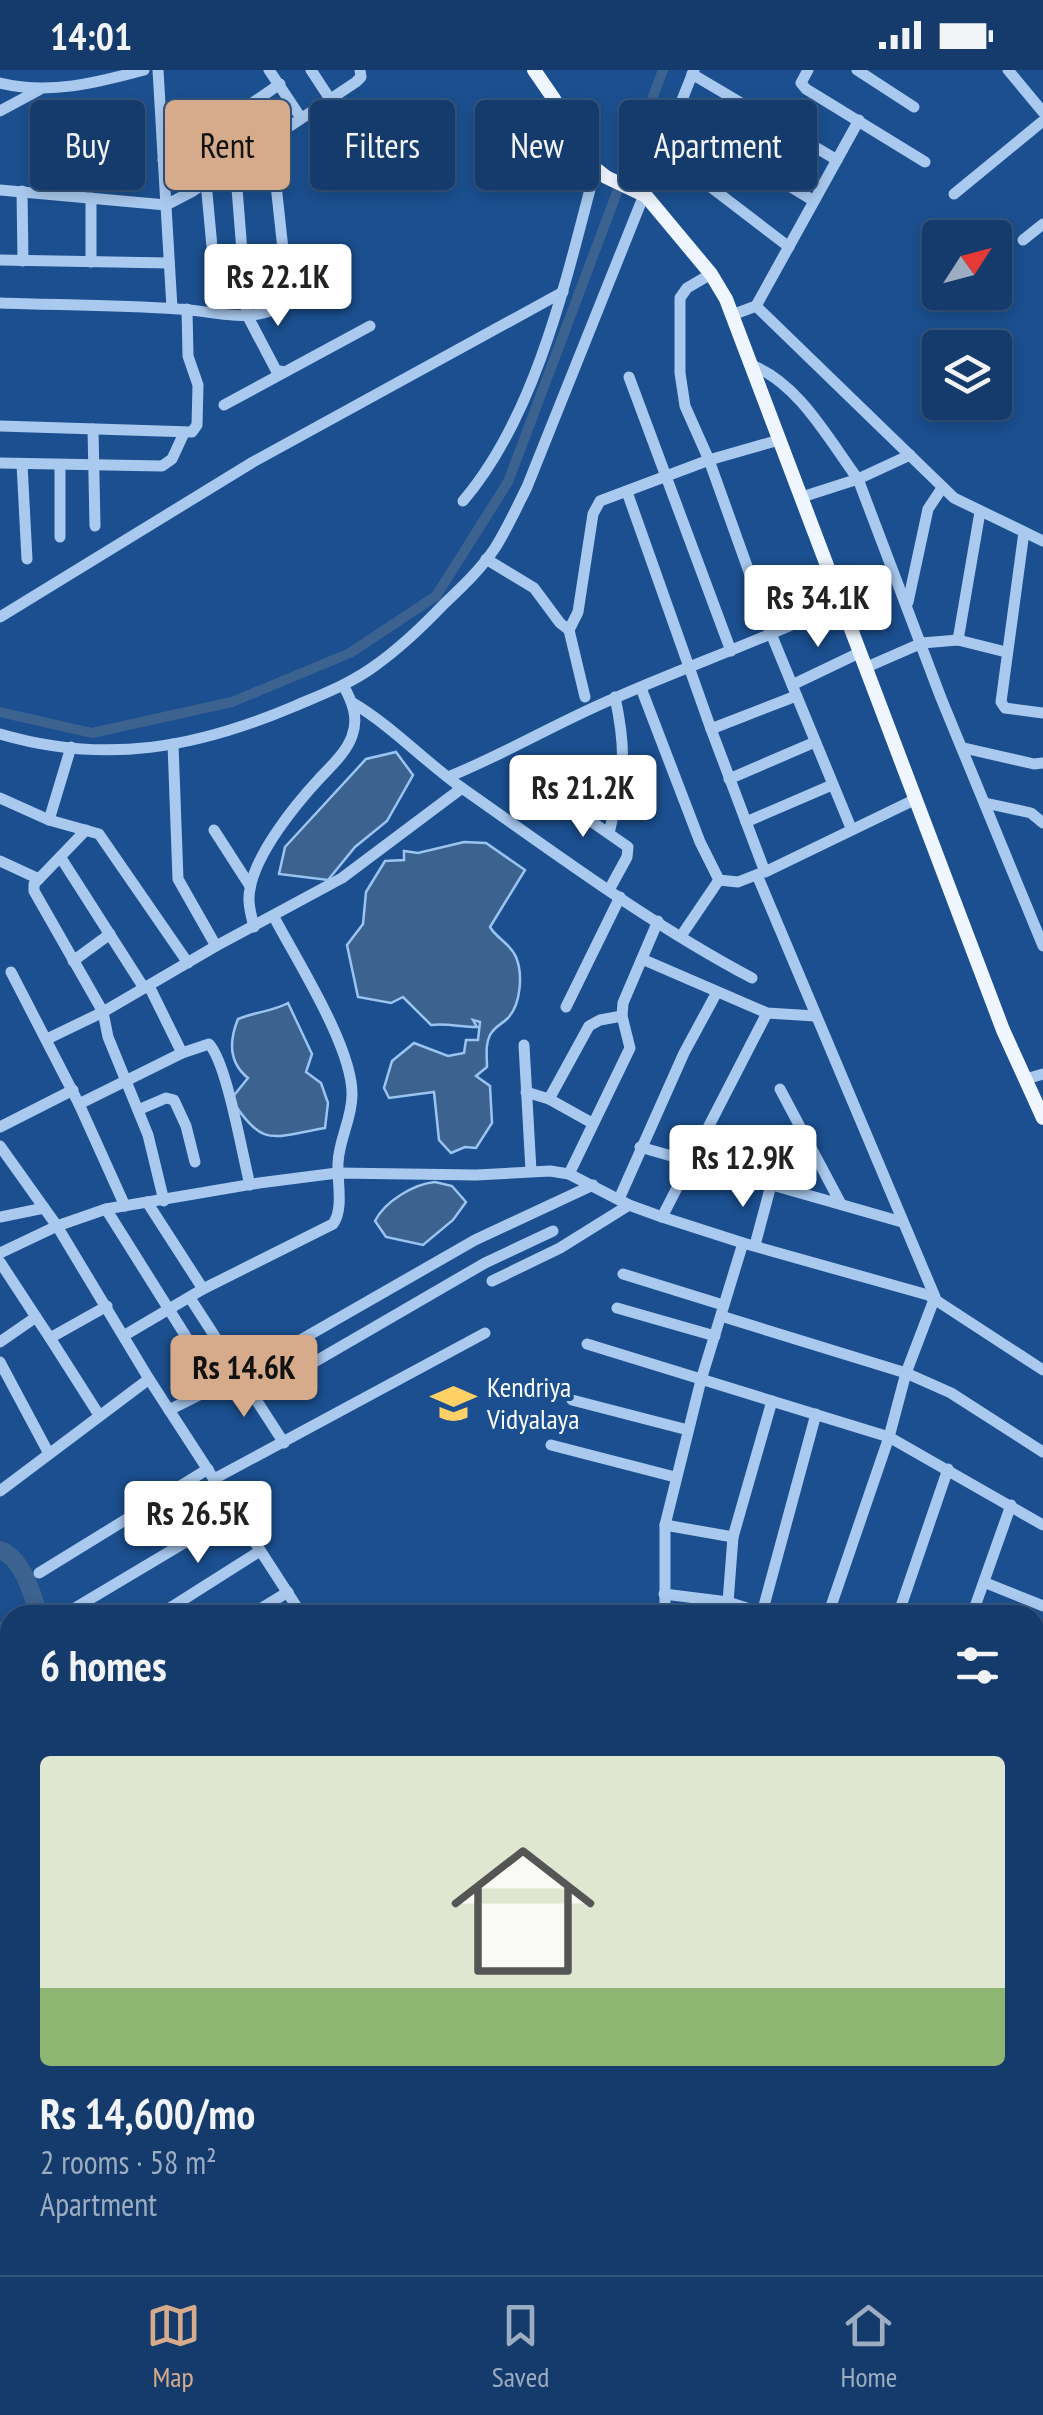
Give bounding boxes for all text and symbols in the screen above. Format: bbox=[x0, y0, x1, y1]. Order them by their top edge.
text: 14:01 bbox=[50, 11, 132, 60]
chip: Buy bbox=[30, 100, 145, 190]
chip: Rent bbox=[165, 100, 290, 190]
chip: Filters bbox=[310, 100, 455, 190]
chip: New bbox=[475, 100, 599, 190]
chip: Apartment bbox=[619, 100, 817, 190]
north arrow bbox=[922, 220, 1012, 310]
map controls bbox=[922, 220, 1012, 420]
pin: Rs 22.1K bbox=[175, 244, 381, 329]
text: Rs 22.1K bbox=[226, 255, 330, 297]
button: layers bbox=[922, 330, 1012, 420]
pin: Rs 34.1K bbox=[715, 565, 921, 650]
text: Rs 34.1K bbox=[766, 576, 870, 618]
pin: Rs 21.2K bbox=[480, 755, 686, 840]
text: Rs 21.2K bbox=[531, 766, 635, 808]
pin: Rs 12.9K bbox=[640, 1125, 846, 1210]
text: Rs 12.9K bbox=[691, 1136, 795, 1178]
pin: Rs 14.6K bbox=[141, 1335, 347, 1420]
text: Rs 14.6K bbox=[192, 1346, 296, 1388]
place label: Kendriya Vidyalaya bbox=[486, 1368, 579, 1437]
school or university icon: Kendriya Vidyalaya bbox=[430, 1379, 478, 1427]
pin: Rs 26.5K bbox=[95, 1481, 301, 1566]
text: Rs 26.5K bbox=[146, 1492, 250, 1534]
text: 6 homes bbox=[40, 1638, 167, 1693]
icon: filters bbox=[950, 1638, 1005, 1693]
icon: home bbox=[433, 1821, 613, 2001]
text: Rs 14,600/mo bbox=[40, 2086, 255, 2141]
text: 2 rooms · 58 m² bbox=[40, 2141, 217, 2183]
text: Apartment bbox=[40, 2183, 157, 2225]
tab: Map bbox=[146, 2298, 201, 2395]
tab: Saved bbox=[492, 2298, 549, 2395]
tab: Home bbox=[841, 2298, 897, 2395]

